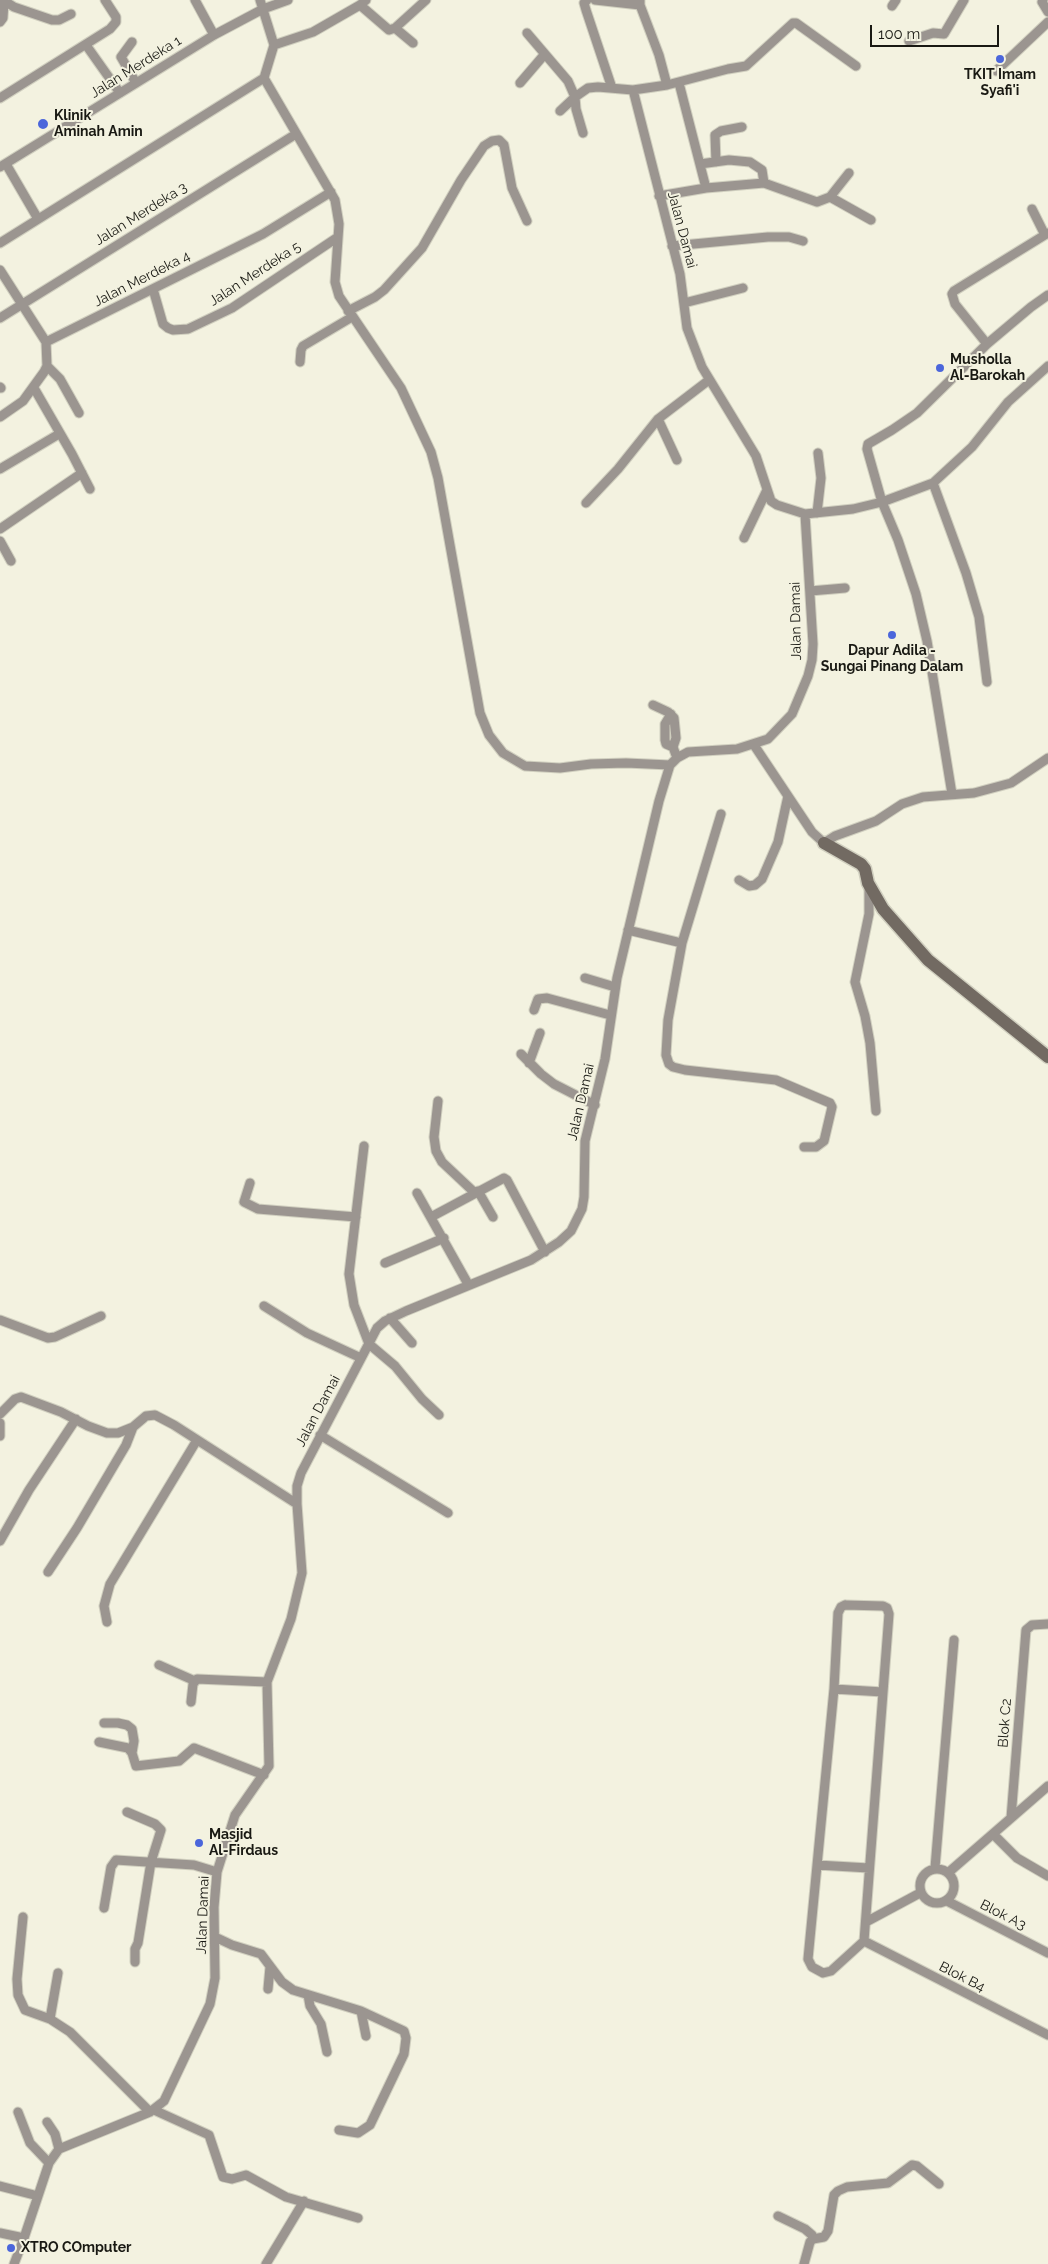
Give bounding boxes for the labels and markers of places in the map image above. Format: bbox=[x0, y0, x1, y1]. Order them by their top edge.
marker: TKIT Imam Syafi'i bbox=[994, 53, 1006, 65]
place label: TKIT Imam Syafi'i bbox=[964, 67, 1036, 100]
place label: Klinik Aminah Amin bbox=[54, 108, 143, 140]
marker: Klinik Aminah Amin bbox=[36, 117, 50, 131]
place label: Musholla Al-Barokah bbox=[950, 352, 1025, 384]
marker: Musholla Al-Barokah bbox=[934, 362, 946, 374]
marker: Dapur Adila - Sungai Pinang Dalam bbox=[886, 629, 898, 641]
place label: Dapur Adila - Sungai Pinang Dalam bbox=[821, 643, 963, 676]
place label: Masjid Al-Firdaus bbox=[209, 1827, 278, 1860]
marker: Masjid Al-Firdaus bbox=[193, 1837, 205, 1849]
place label: XTRO COmputer bbox=[21, 2240, 132, 2256]
marker: XTRO COmputer bbox=[5, 2242, 17, 2254]

